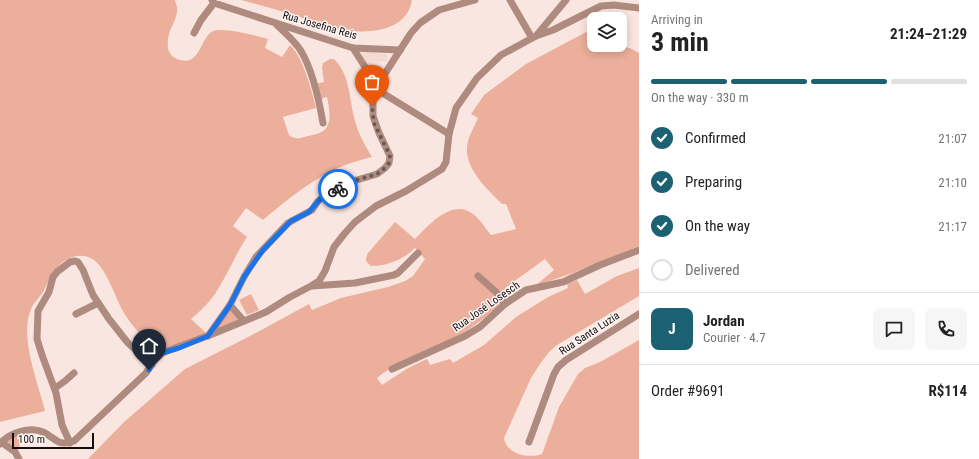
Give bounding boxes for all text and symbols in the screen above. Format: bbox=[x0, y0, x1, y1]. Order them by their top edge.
street label: Rua Josefina Reis bbox=[281, 9, 359, 42]
map controls bbox=[587, 12, 627, 52]
button: layers bbox=[587, 12, 627, 52]
text: Arriving in bbox=[651, 12, 703, 27]
text: 21:24–21:29 bbox=[890, 25, 967, 43]
text: 3 min bbox=[651, 27, 709, 57]
pin bbox=[355, 65, 389, 106]
icon: bag bbox=[361, 71, 383, 93]
text: On the way · 330 m bbox=[651, 90, 748, 105]
icon: check bbox=[651, 127, 673, 149]
text: Confirmed bbox=[685, 129, 746, 147]
text: 21:07 bbox=[938, 131, 967, 146]
courier bbox=[318, 169, 358, 209]
icon: check bbox=[651, 171, 673, 193]
text: Preparing bbox=[685, 173, 742, 191]
text: 21:10 bbox=[938, 175, 967, 190]
icon: bike bbox=[327, 178, 349, 200]
icon: check bbox=[651, 215, 673, 237]
text: On the way bbox=[685, 217, 750, 235]
text: 21:17 bbox=[938, 219, 967, 234]
text: Delivered bbox=[685, 261, 740, 279]
street label: Rua José Losesch bbox=[450, 278, 522, 334]
button: chat bbox=[873, 308, 915, 350]
button: phone bbox=[925, 308, 967, 350]
street label: Rua Santa Luzia bbox=[557, 309, 622, 358]
text: Jordan bbox=[703, 312, 745, 330]
text: J bbox=[668, 320, 676, 338]
pin bbox=[132, 329, 166, 370]
text: Courier · 4.7 bbox=[703, 330, 766, 345]
icon: home bbox=[138, 335, 160, 357]
text: Order #9691 bbox=[651, 382, 725, 400]
text: R$114 bbox=[928, 382, 967, 400]
scale bar bbox=[12, 431, 94, 450]
text: 100 m bbox=[18, 433, 45, 446]

